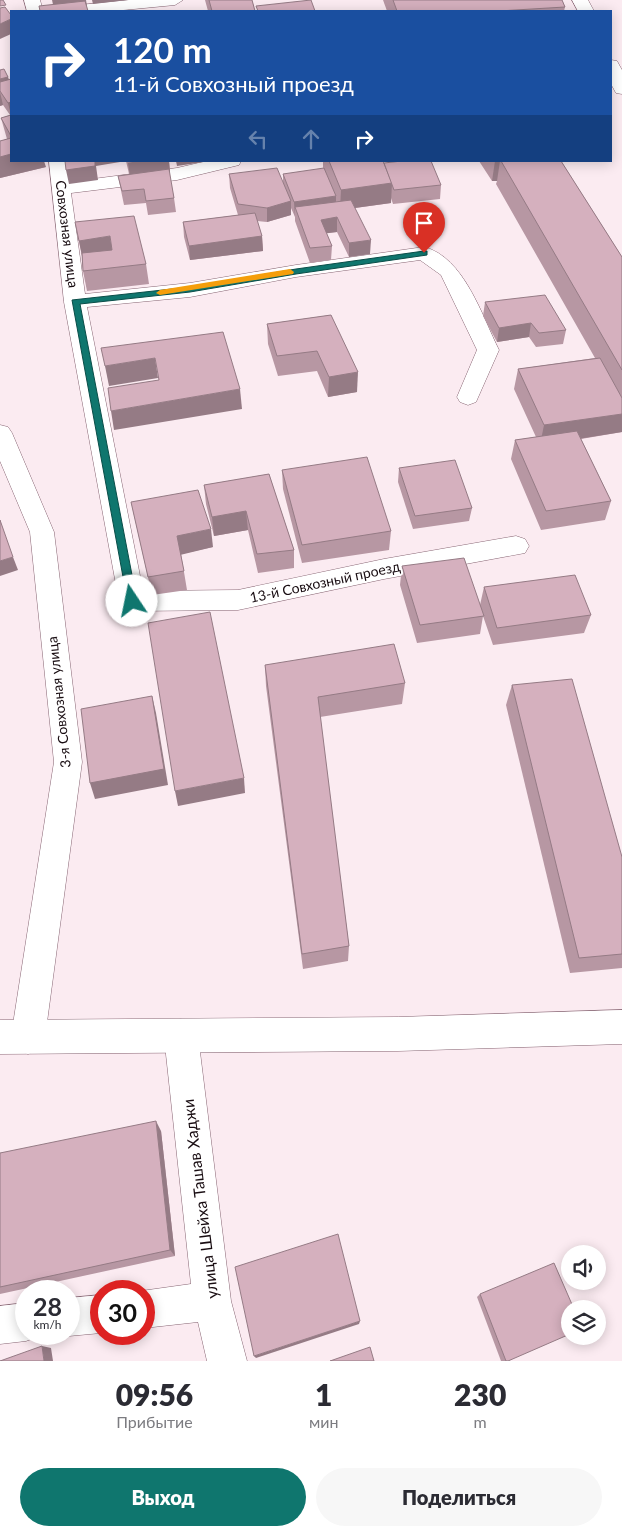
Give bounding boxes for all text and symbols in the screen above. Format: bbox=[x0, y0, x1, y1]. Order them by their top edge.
text: 120 m bbox=[113, 28, 212, 70]
icon: right bbox=[30, 30, 95, 95]
text: 11-й Совхозный проезд bbox=[113, 70, 354, 97]
icon: left bbox=[244, 125, 272, 153]
icon: ahead bbox=[297, 125, 325, 153]
icon: right bbox=[350, 125, 378, 153]
street label: Совхозная улица bbox=[52, 179, 83, 289]
pin bbox=[403, 202, 445, 253]
icon: arrive bbox=[410, 209, 438, 237]
street label: 13-й Совхозный проезд bbox=[248, 557, 402, 606]
position arrow bbox=[105, 574, 157, 626]
street label: 3-я Совхозная улица bbox=[43, 635, 74, 769]
street label: улица Шейха Ташав Хаджи bbox=[178, 1098, 221, 1300]
map controls bbox=[561, 1245, 606, 1345]
button: sound bbox=[561, 1245, 606, 1290]
speed limit sign: 30 bbox=[90, 1280, 155, 1345]
text: 28 bbox=[33, 1291, 62, 1321]
button: layers bbox=[561, 1300, 606, 1345]
text: km/h bbox=[33, 1317, 62, 1332]
text: 09:56 bbox=[116, 1376, 193, 1412]
text: 1 bbox=[315, 1376, 332, 1412]
text: 230 bbox=[454, 1376, 506, 1412]
text: Прибытие bbox=[116, 1412, 193, 1431]
text: мин bbox=[309, 1412, 338, 1431]
text: m bbox=[474, 1412, 487, 1431]
button: Выход bbox=[20, 1468, 306, 1526]
button: Поделиться bbox=[316, 1468, 602, 1526]

